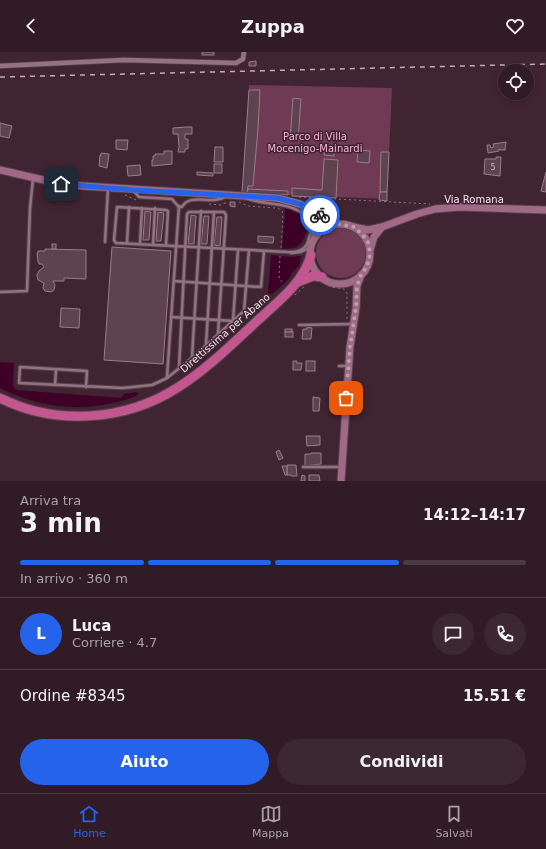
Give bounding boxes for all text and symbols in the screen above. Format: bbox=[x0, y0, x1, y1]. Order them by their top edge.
icon: back bbox=[20, 15, 42, 37]
icon: heart bbox=[504, 15, 526, 37]
text: Zuppa bbox=[241, 16, 305, 37]
map controls bbox=[498, 64, 534, 100]
button: locate bbox=[498, 64, 534, 100]
park label: Parco di Villa Mocenigo-Mainardi bbox=[268, 131, 362, 154]
house number: 5 bbox=[490, 163, 496, 172]
pin bbox=[44, 167, 78, 201]
icon: home bbox=[50, 173, 72, 195]
street label: Via Romana bbox=[444, 194, 504, 205]
courier bbox=[300, 195, 340, 235]
icon: bike bbox=[309, 204, 331, 226]
street label: Direttissima per Abano bbox=[178, 291, 272, 375]
pin bbox=[329, 381, 363, 415]
icon: bag bbox=[335, 387, 357, 409]
text: Arriva tra bbox=[20, 493, 81, 508]
text: 14:12–14:17 bbox=[423, 506, 526, 524]
text: 3 min bbox=[20, 508, 102, 538]
text: In arrivo · 360 m bbox=[20, 571, 128, 586]
button: chat bbox=[432, 613, 474, 655]
button: phone bbox=[484, 613, 526, 655]
text: Luca bbox=[72, 617, 111, 635]
text: L bbox=[36, 625, 46, 643]
text: Corriere · 4.7 bbox=[72, 635, 157, 650]
text: Ordine #8345 bbox=[20, 687, 126, 705]
text: 15.51 € bbox=[463, 687, 526, 705]
button: Aiuto bbox=[20, 739, 269, 785]
button: Condividi bbox=[277, 739, 526, 785]
tab: Home bbox=[73, 803, 106, 840]
tab: Mappa bbox=[252, 803, 289, 840]
tab: Salvati bbox=[435, 803, 473, 840]

